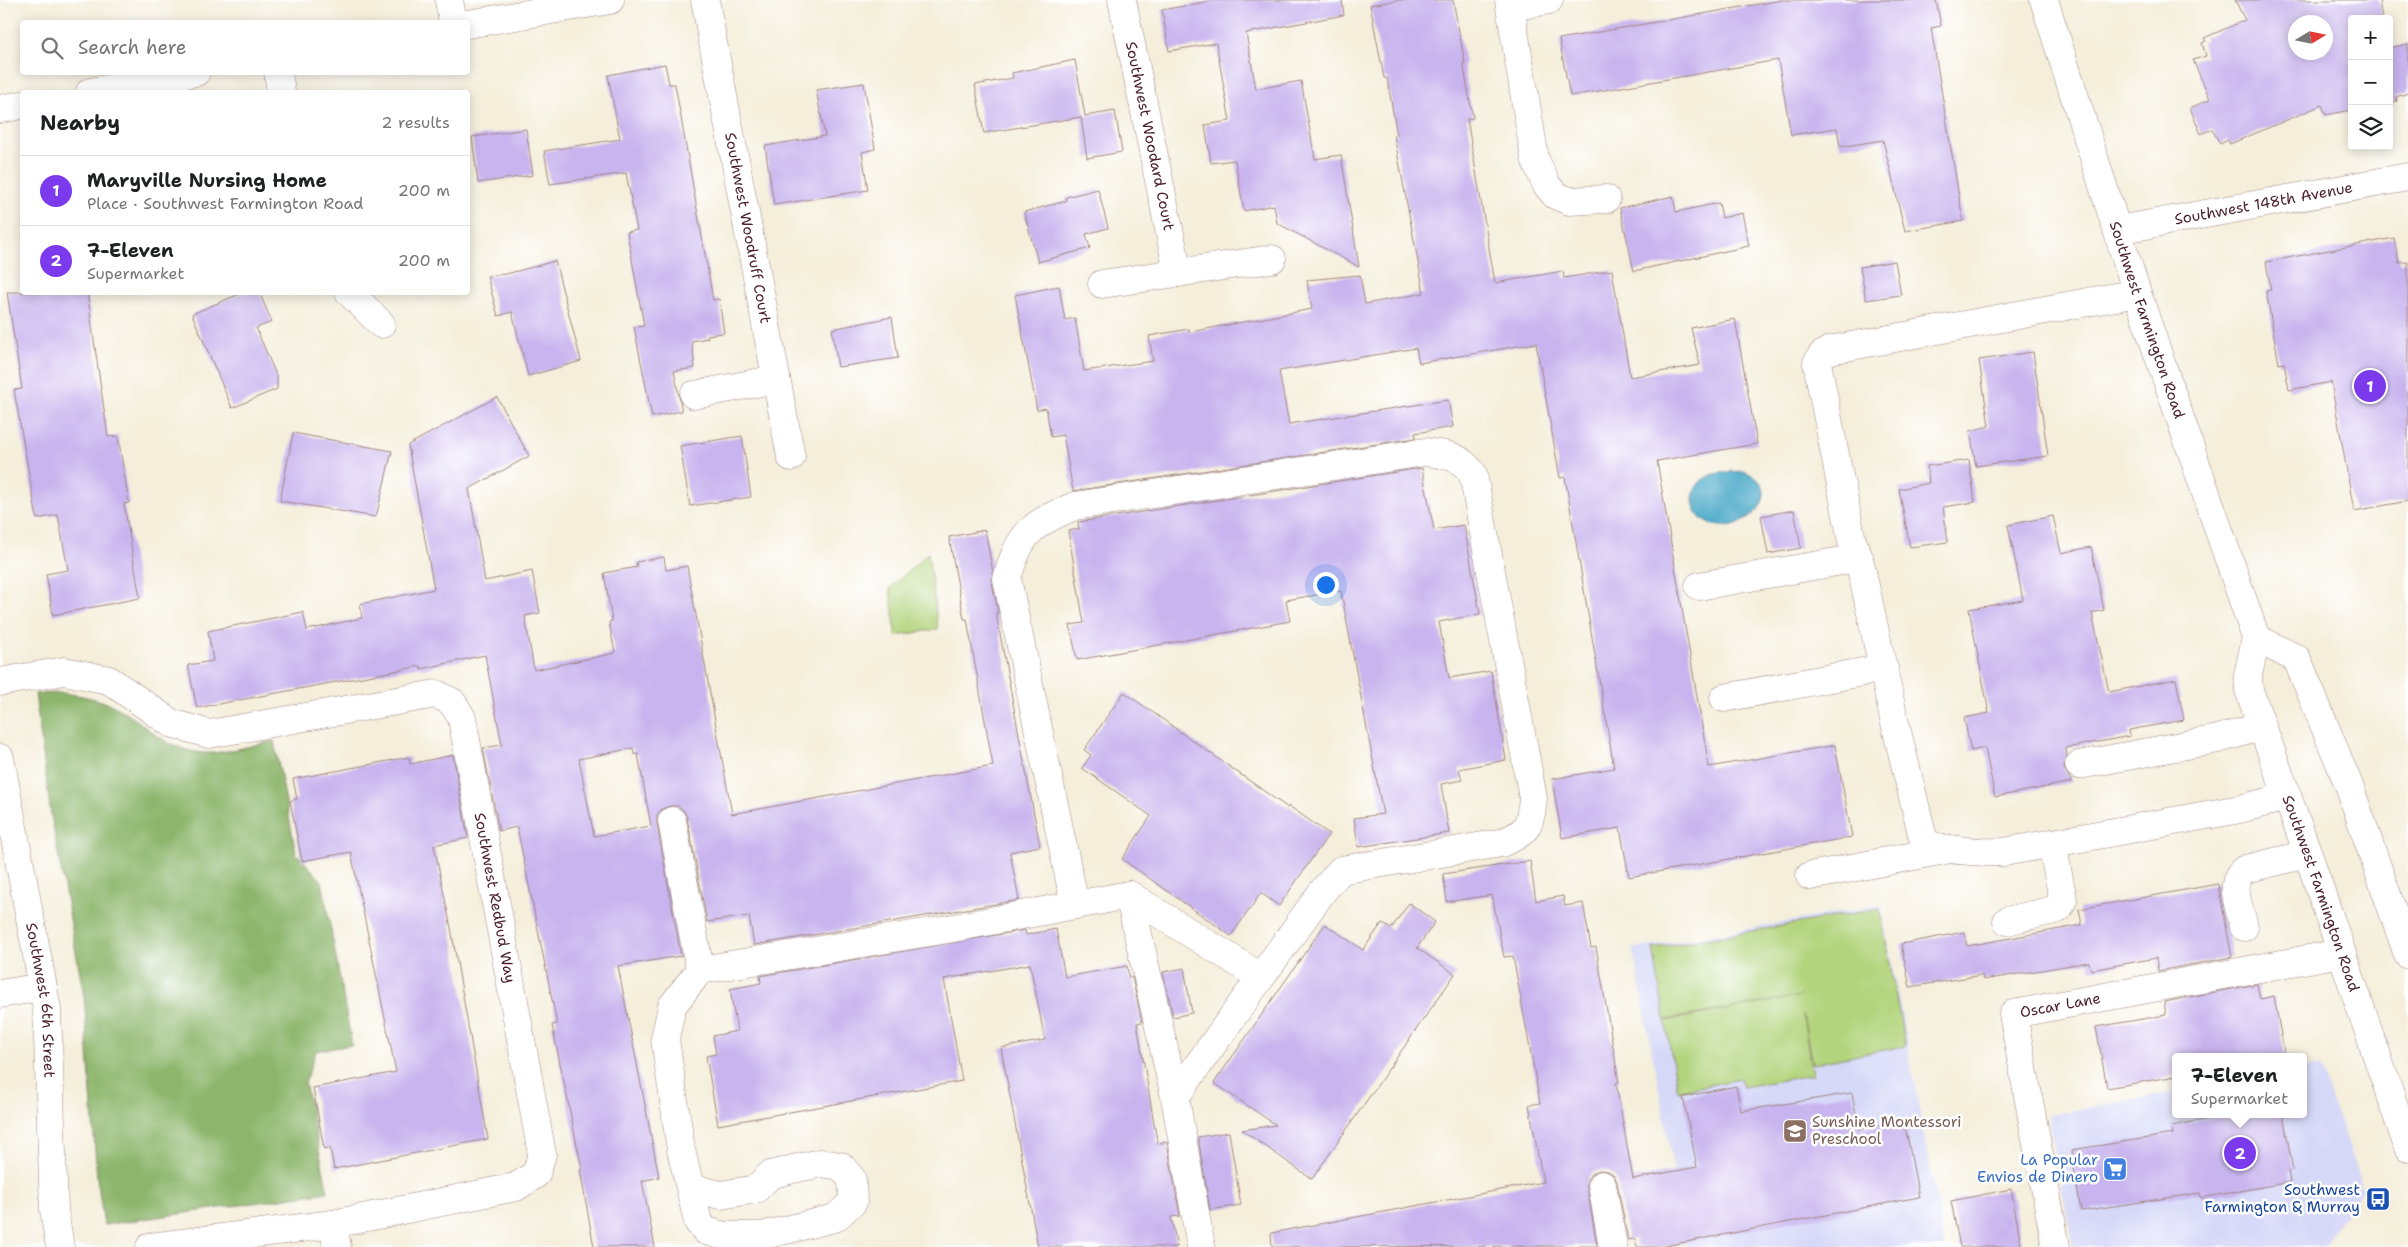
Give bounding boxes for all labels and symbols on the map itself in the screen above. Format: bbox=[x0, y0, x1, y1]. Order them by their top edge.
north arrow bbox=[2288, 15, 2333, 60]
street label: Southwest Woodard Court bbox=[1121, 40, 1179, 233]
street label: Southwest Woodruff Court bbox=[720, 131, 776, 325]
street label: Southwest 148th Avenue bbox=[2173, 177, 2354, 229]
street label: Southwest Farmington Road bbox=[2105, 219, 2190, 421]
pin: 1 bbox=[2354, 367, 2386, 405]
your location bbox=[1313, 572, 1339, 598]
street label: Southwest Farmington Road bbox=[2278, 792, 2364, 995]
street label: Southwest Redbud Way bbox=[470, 811, 520, 985]
street label: Southwest 6th Street bbox=[21, 921, 59, 1078]
street label: Oscar Lane bbox=[2018, 988, 2102, 1022]
place label: Sunshine Montessori Preschool bbox=[1812, 1112, 1962, 1149]
school or university icon: Sunshine Montessori Preschool bbox=[1782, 1118, 1808, 1144]
pin: 2 bbox=[2224, 1134, 2256, 1172]
place label: La Popular Envios de Dinero bbox=[1977, 1150, 2098, 1187]
supermarket icon: La Popular Envios de Dinero bbox=[2102, 1156, 2128, 1182]
place label: Southwest Farmington & Murray bbox=[2204, 1180, 2360, 1217]
bus stop icon: Southwest Farmington & Murray bbox=[2365, 1186, 2391, 1212]

